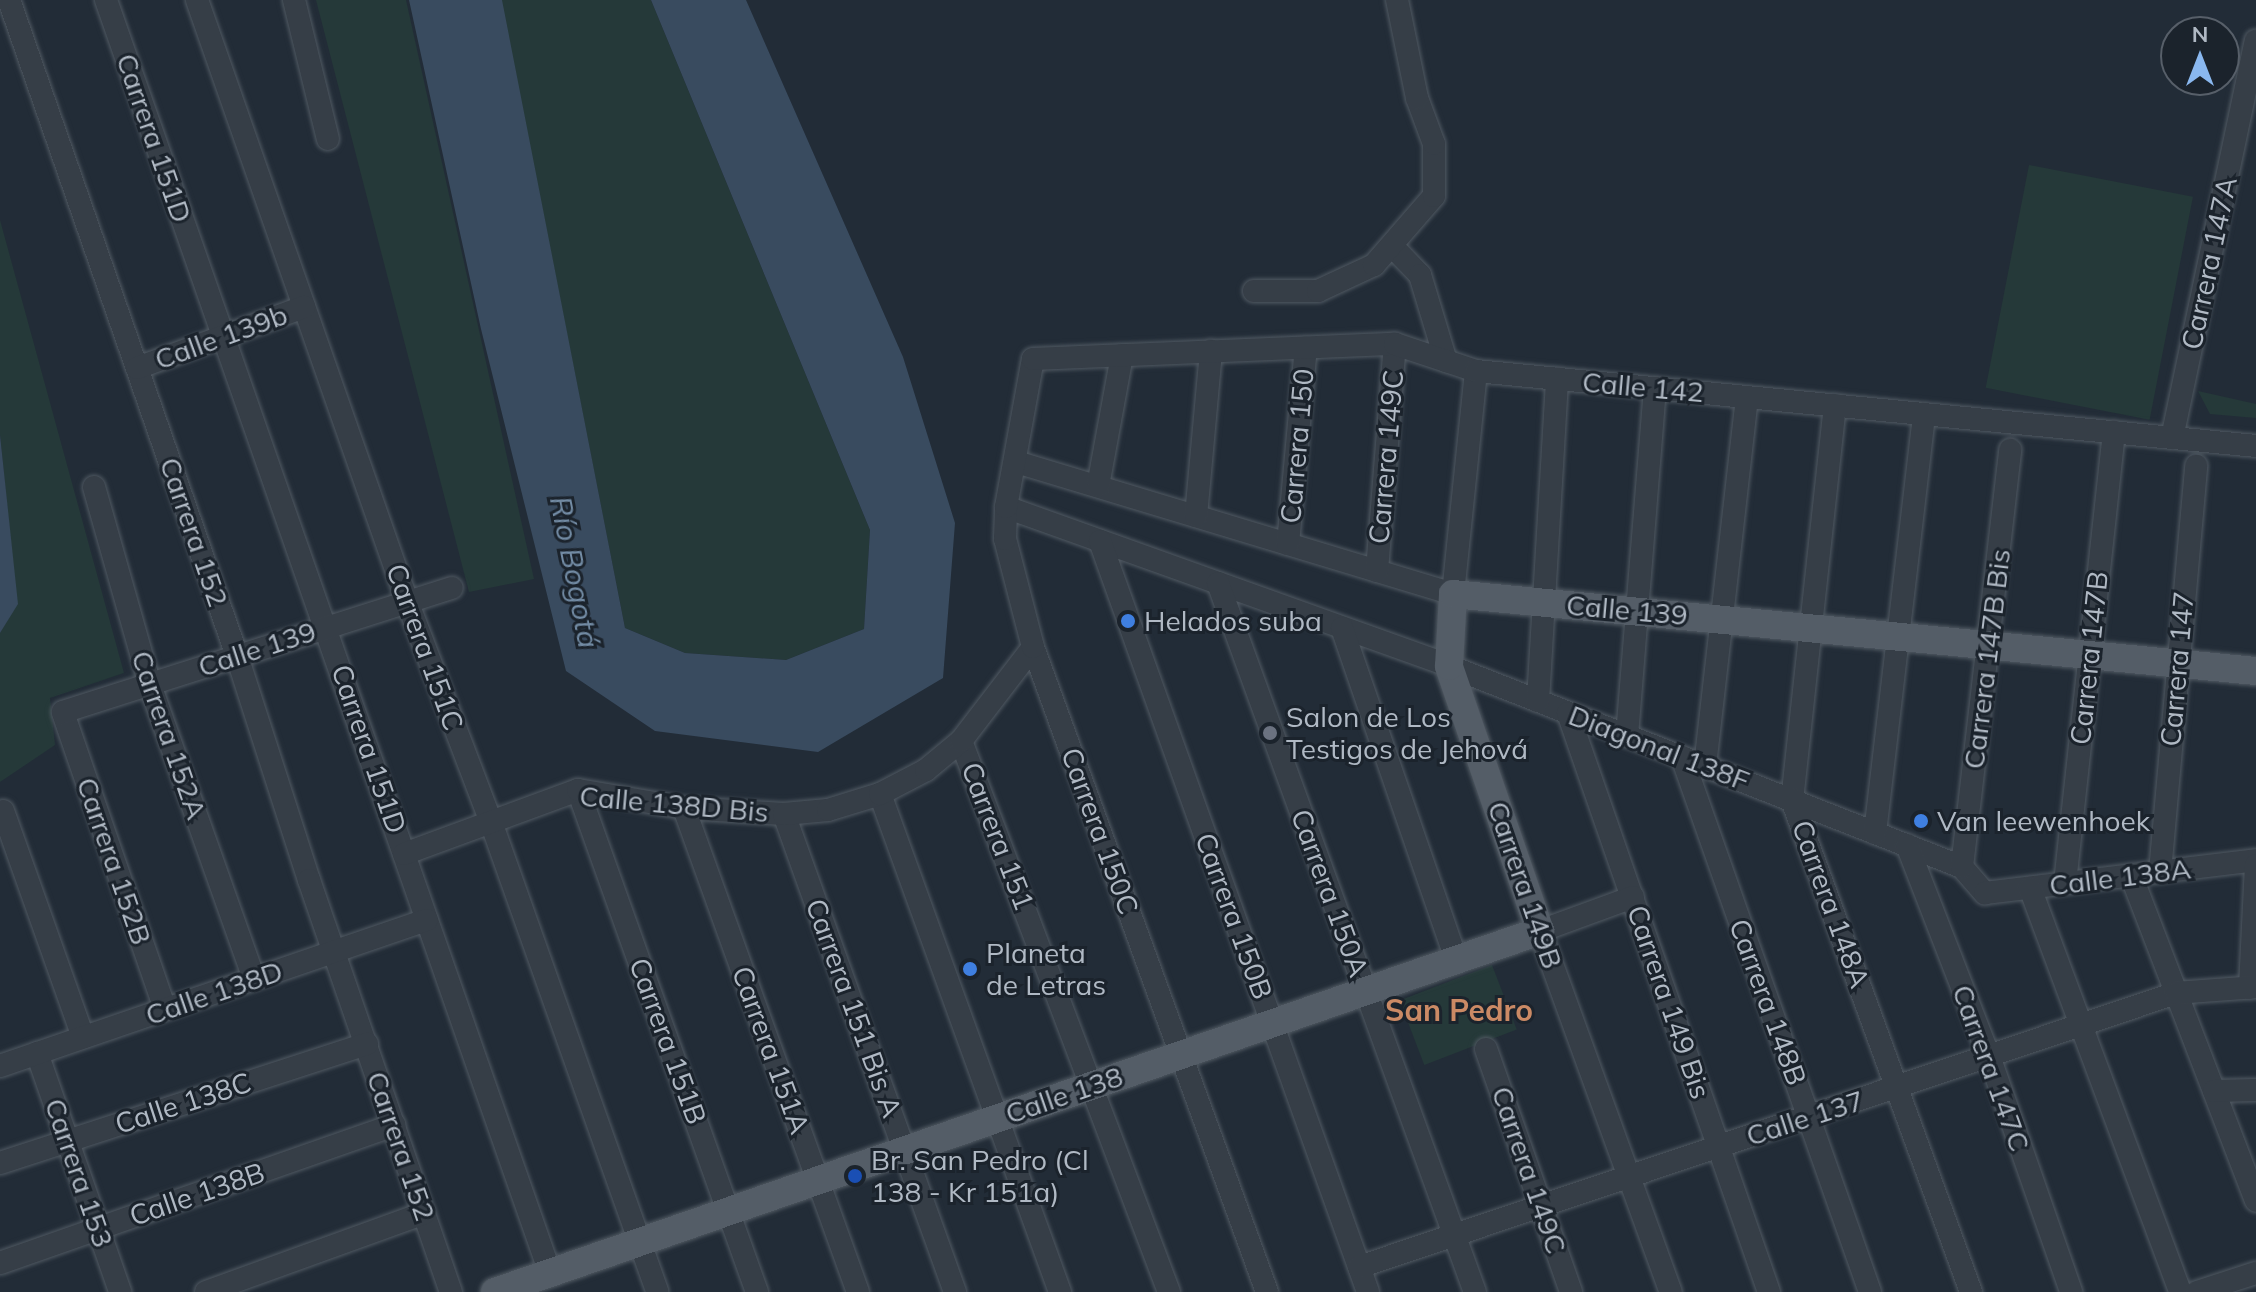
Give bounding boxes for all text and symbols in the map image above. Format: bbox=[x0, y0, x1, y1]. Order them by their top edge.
north arrow bbox=[2160, 16, 2240, 96]
text: N bbox=[2192, 20, 2208, 48]
street label: Carrera 151D bbox=[109, 49, 199, 227]
street label: Carrera 147A bbox=[2174, 173, 2244, 353]
street label: Calle 139b bbox=[150, 298, 292, 376]
street label: Calle 142 bbox=[1581, 365, 1705, 409]
street label: Carrera 150 bbox=[1273, 367, 1321, 525]
street label: Carrera 149C bbox=[1362, 369, 1410, 545]
street label: Carrera 152 bbox=[153, 453, 235, 611]
water label: Río Bogotá bbox=[543, 493, 607, 651]
street label: Carrera 147B Bis bbox=[1957, 547, 2017, 771]
street label: Carrera 151C bbox=[379, 559, 471, 735]
street label: Carrera 147B bbox=[2063, 569, 2115, 747]
street label: Calle 139 bbox=[1565, 588, 1689, 632]
street label: Carrera 147 bbox=[2153, 590, 2201, 748]
place label: Helados suba bbox=[1144, 604, 1322, 638]
marker: Helados suba bbox=[1119, 612, 1137, 630]
street label: Calle 139 bbox=[194, 614, 320, 684]
street label: Carrera 152A bbox=[124, 646, 214, 824]
street label: Carrera 151D bbox=[324, 660, 414, 838]
street label: Diagonal 138F bbox=[1564, 698, 1754, 798]
place label: Salon de Los Testigos de Jehová bbox=[1286, 700, 1528, 766]
marker: Salon de Los Testigos de Jehová bbox=[1261, 724, 1279, 742]
street label: Carrera 150C bbox=[1054, 743, 1146, 919]
street label: Carrera 151 bbox=[954, 757, 1042, 915]
street label: Carrera 152B bbox=[70, 773, 158, 949]
street label: Calle 138D Bis bbox=[578, 779, 770, 829]
street label: Carrera 149B bbox=[1481, 797, 1569, 973]
place label: Van leewenhoek bbox=[1937, 804, 2150, 838]
street label: Carrera 150A bbox=[1284, 805, 1376, 981]
marker: Van leewenhoek bbox=[1912, 812, 1930, 830]
street label: Carrera 148A bbox=[1785, 816, 1877, 992]
street label: Carrera 150B bbox=[1188, 828, 1280, 1004]
street label: Calle 138A bbox=[2047, 852, 2193, 902]
street label: Carrera 151 Bis A bbox=[799, 894, 909, 1122]
street label: Carrera 149 Bis bbox=[1620, 901, 1718, 1103]
street label: Carrera 148B bbox=[1722, 914, 1814, 1090]
place label: Planeta de Letras bbox=[986, 936, 1106, 1002]
street label: Carrera 151B bbox=[622, 953, 714, 1129]
street label: Calle 138D bbox=[141, 954, 287, 1032]
marker: Planeta de Letras bbox=[961, 960, 979, 978]
street label: Carrera 151A bbox=[725, 962, 817, 1138]
street label: Carrera 147C bbox=[1945, 980, 2037, 1156]
district label: San Pedro bbox=[1385, 992, 1533, 1028]
street label: Calle 138 bbox=[1001, 1059, 1127, 1131]
street label: Calle 138C bbox=[111, 1065, 255, 1141]
street label: Carrera 152 bbox=[360, 1067, 442, 1225]
street label: Carrera 149C bbox=[1485, 1082, 1573, 1258]
street label: Calle 137 bbox=[1742, 1083, 1868, 1153]
street label: Carrera 153 bbox=[38, 1094, 120, 1252]
place label: Br. San Pedro (Cl 138 - Kr 151a) bbox=[871, 1143, 1089, 1209]
street label: Calle 138B bbox=[125, 1155, 269, 1233]
marker: Br. San Pedro (Cl 138 - Kr 151a) bbox=[846, 1167, 864, 1185]

